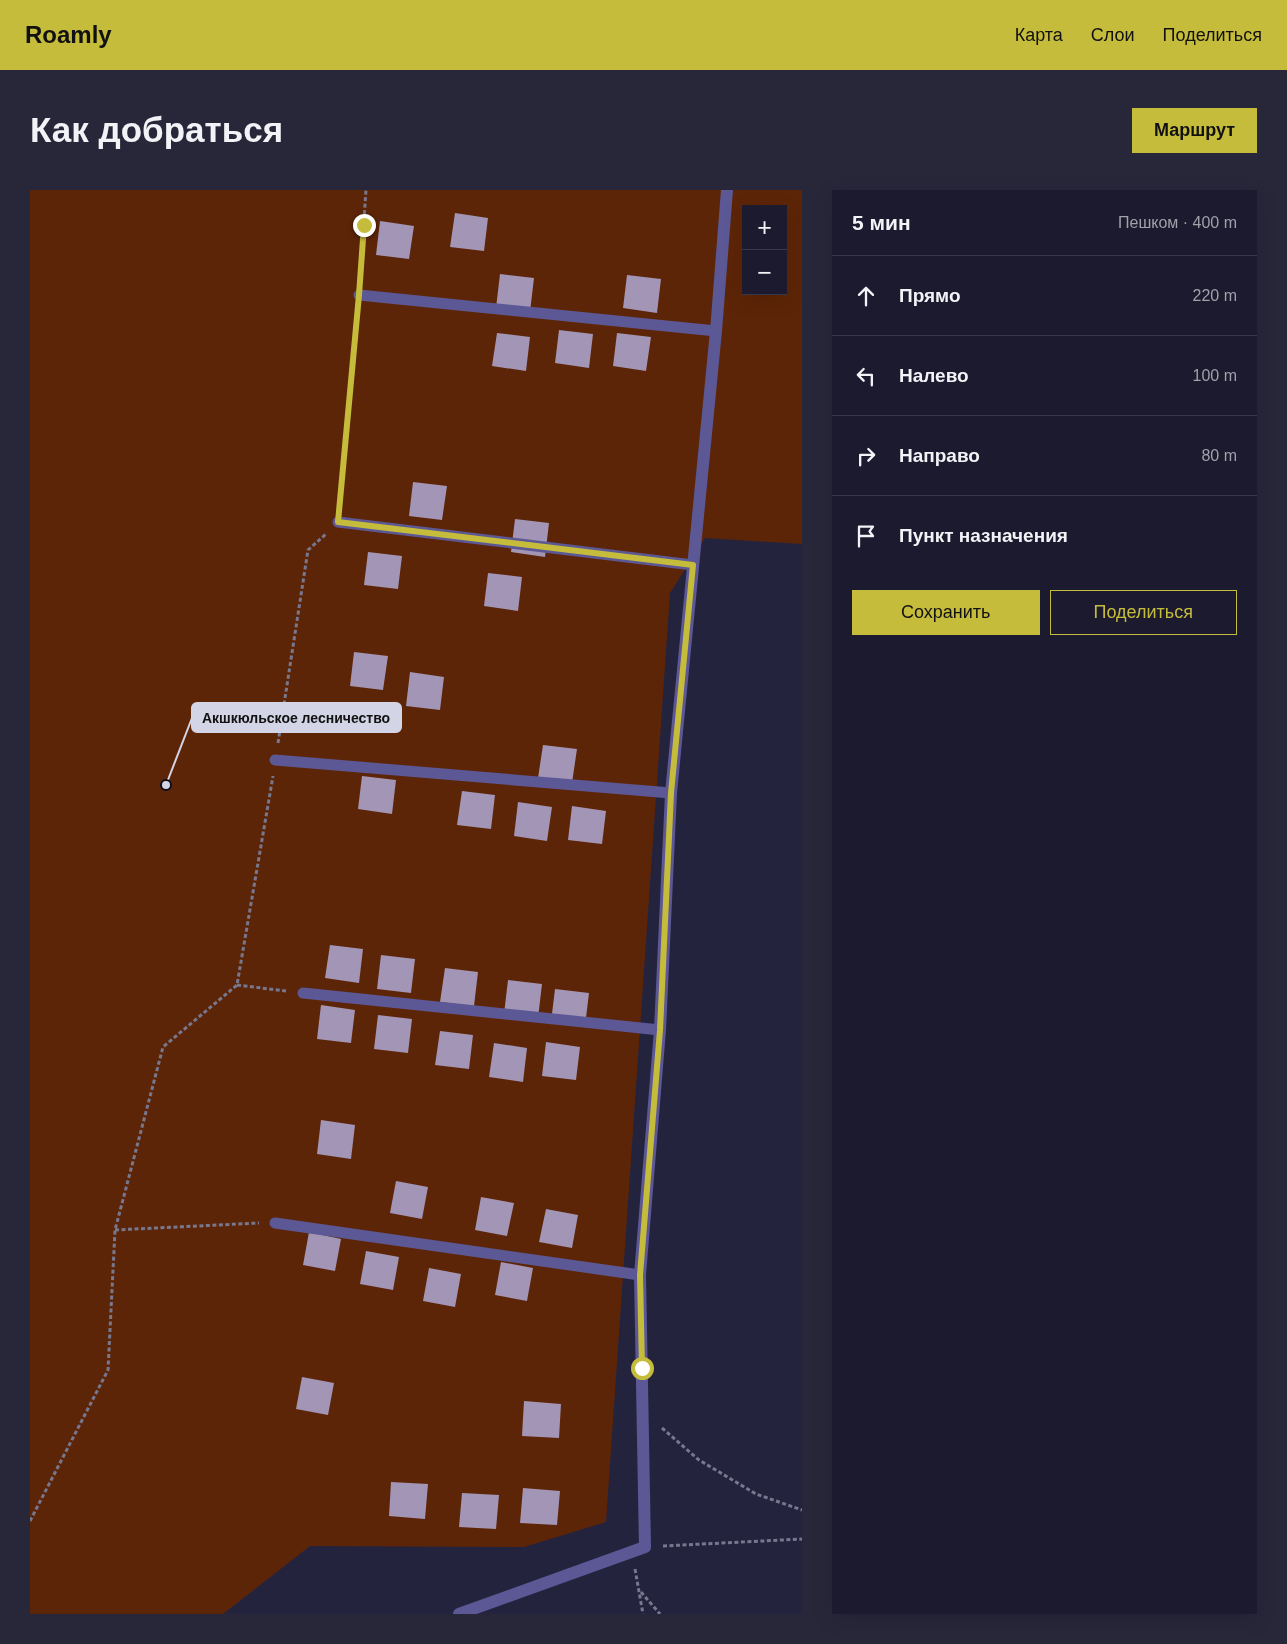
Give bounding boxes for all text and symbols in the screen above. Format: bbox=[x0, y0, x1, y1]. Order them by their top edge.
text: Roamly bbox=[25, 21, 112, 48]
text: Карта bbox=[1015, 25, 1063, 45]
text: Слои bbox=[1091, 25, 1135, 45]
text: Поделиться bbox=[1163, 25, 1262, 45]
button: Маршрут bbox=[1132, 108, 1257, 153]
text: Как добраться bbox=[30, 110, 283, 149]
map controls bbox=[742, 205, 787, 295]
button: + bbox=[742, 205, 787, 250]
text: 5 мин bbox=[852, 211, 911, 234]
route end bbox=[353, 214, 376, 237]
text: Пешком · 400 m bbox=[1118, 214, 1237, 231]
button: − bbox=[742, 250, 787, 295]
icon: ahead bbox=[852, 282, 880, 310]
text: Прямо bbox=[899, 285, 961, 306]
text: 220 m bbox=[1193, 287, 1237, 304]
icon: left bbox=[852, 362, 880, 390]
text: Налево bbox=[899, 365, 969, 386]
text: 100 m bbox=[1193, 367, 1237, 384]
icon: right bbox=[852, 442, 880, 470]
text: Направо bbox=[899, 445, 980, 466]
text: 80 m bbox=[1201, 447, 1237, 464]
icon: arrive bbox=[852, 522, 880, 550]
text: Пункт назначения bbox=[899, 525, 1068, 546]
button: Сохранить bbox=[852, 590, 1040, 635]
button: Поделиться bbox=[1050, 590, 1237, 635]
callout: Акшкюльское лесничество bbox=[192, 703, 401, 732]
text: Акшкюльское лесничество bbox=[202, 710, 390, 726]
route start bbox=[631, 1357, 654, 1380]

